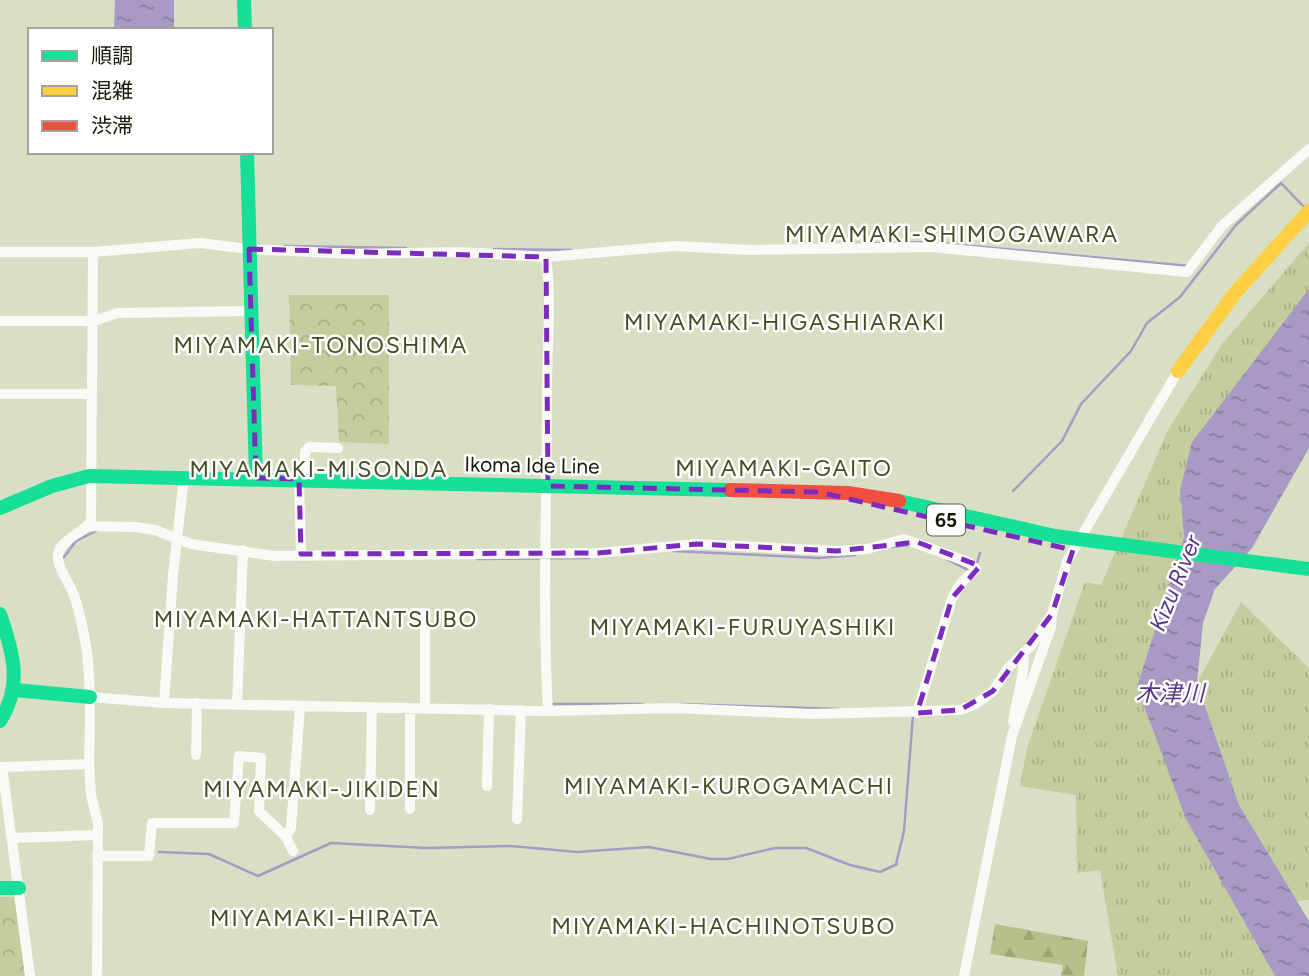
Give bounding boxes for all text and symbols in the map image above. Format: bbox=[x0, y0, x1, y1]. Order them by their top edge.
legend bbox=[28, 28, 273, 154]
text: 順調 bbox=[91, 43, 133, 68]
text: 混雑 bbox=[91, 78, 133, 103]
text: 渋滞 bbox=[91, 113, 133, 138]
district label: MIYAMAKI-SHIMOGAWARA bbox=[785, 220, 1119, 248]
district label: MIYAMAKI-HIGASHIARAKI bbox=[624, 308, 946, 336]
district label: MIYAMAKI-TONOSHIMA bbox=[174, 331, 468, 359]
street label: Ikoma Ide Line bbox=[464, 451, 600, 479]
district label: MIYAMAKI-GAITO bbox=[675, 454, 893, 482]
district label: MIYAMAKI-MISONDA bbox=[190, 455, 448, 483]
road number: 65 bbox=[927, 505, 965, 536]
water label: Kizu River bbox=[1143, 530, 1207, 635]
district label: MIYAMAKI-HATTANTSUBO bbox=[154, 605, 478, 633]
district label: MIYAMAKI-FURUYASHIKI bbox=[590, 613, 896, 641]
water label: 木津川 bbox=[1136, 679, 1208, 707]
district label: MIYAMAKI-KUROGAMACHI bbox=[564, 772, 894, 800]
district label: MIYAMAKI-JIKIDEN bbox=[203, 775, 441, 803]
district label: MIYAMAKI-HIRATA bbox=[210, 904, 440, 932]
district label: MIYAMAKI-HACHINOTSUBO bbox=[552, 912, 896, 940]

